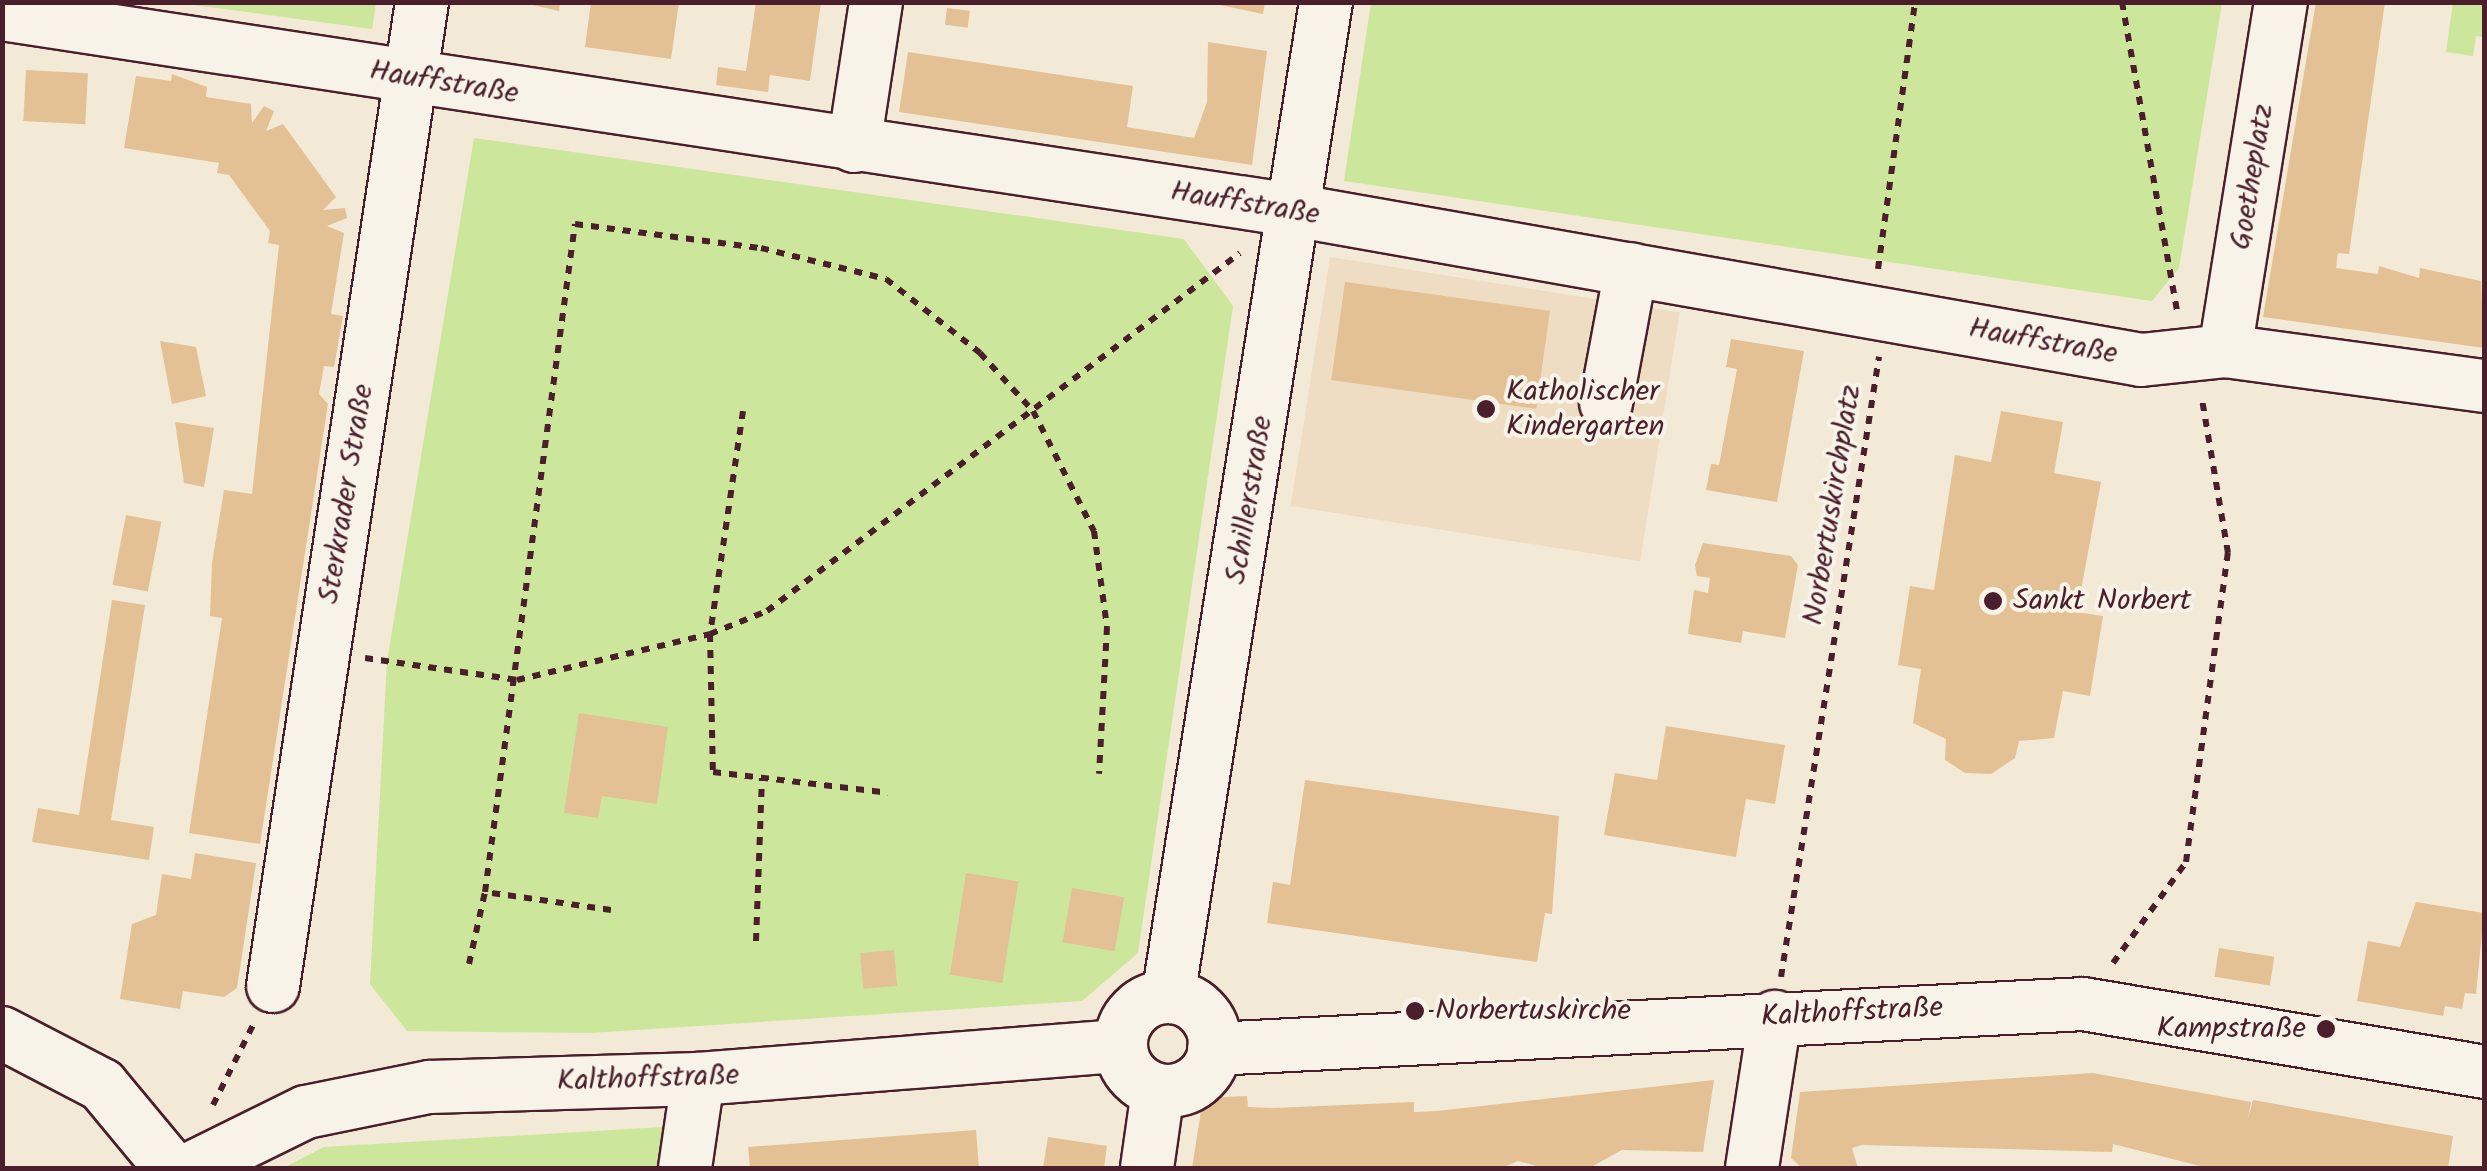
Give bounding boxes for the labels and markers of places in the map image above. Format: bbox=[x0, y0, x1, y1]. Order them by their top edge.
place label: Katholischer Kindergarten bbox=[1506, 374, 1665, 444]
marker: Katholischer Kindergarten bbox=[1475, 398, 1497, 420]
place label: Sankt Norbert bbox=[2013, 583, 2191, 619]
marker: Sankt Norbert bbox=[1982, 590, 2004, 612]
place label: Norbertuskirche bbox=[1435, 993, 1631, 1029]
marker: Norbertuskirche bbox=[1404, 1000, 1426, 1022]
place label: Kampstraße bbox=[2157, 1011, 2306, 1047]
marker: Kampstraße bbox=[2315, 1018, 2337, 1040]

